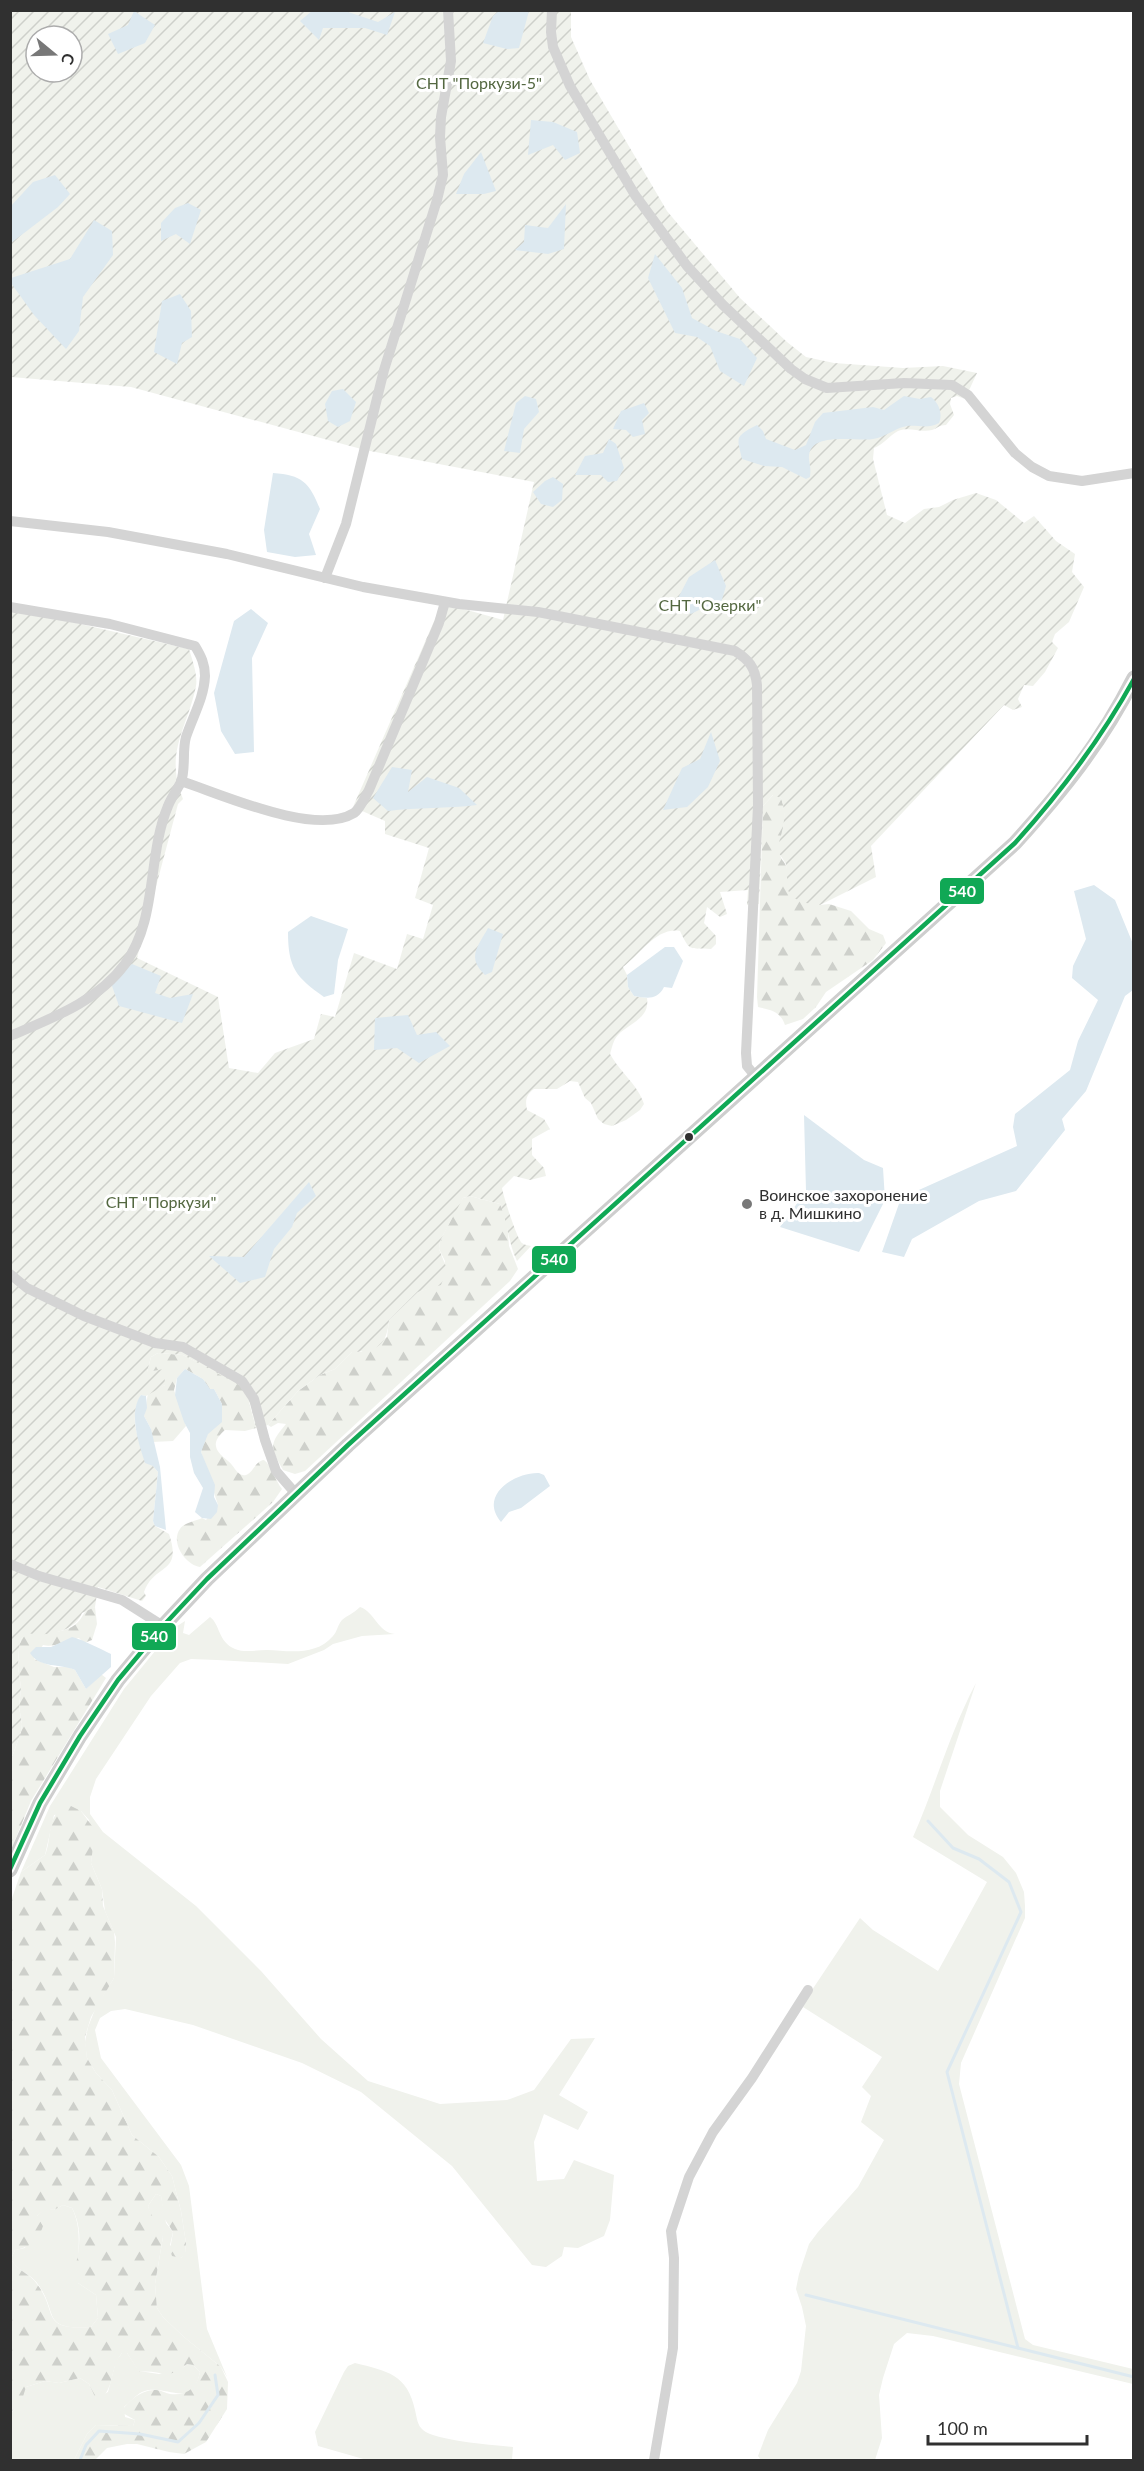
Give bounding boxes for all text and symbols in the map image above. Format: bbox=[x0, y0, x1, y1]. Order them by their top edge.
north arrow bbox=[24, 24, 84, 84]
text: С bbox=[58, 51, 79, 68]
park label: СНТ "Поркузи-5" bbox=[416, 73, 542, 92]
park label: СНТ "Озерки" bbox=[659, 595, 761, 614]
line badge: 540 bbox=[939, 877, 985, 905]
text: 540 bbox=[948, 881, 976, 900]
unlabelled marker bbox=[683, 1131, 695, 1143]
place label: Воинское захоронение в д. Мишкино bbox=[759, 1185, 928, 1222]
park label: СНТ "Поркузи" bbox=[106, 1192, 216, 1211]
marker: Воинское захоронение в д. Мишкино bbox=[740, 1197, 754, 1211]
line badge: 540 bbox=[531, 1245, 577, 1274]
text: 540 bbox=[540, 1249, 568, 1268]
line badge: 540 bbox=[131, 1622, 177, 1651]
text: 540 bbox=[140, 1626, 168, 1645]
scale bar bbox=[928, 2408, 1087, 2446]
text: 100 m bbox=[937, 2417, 988, 2439]

